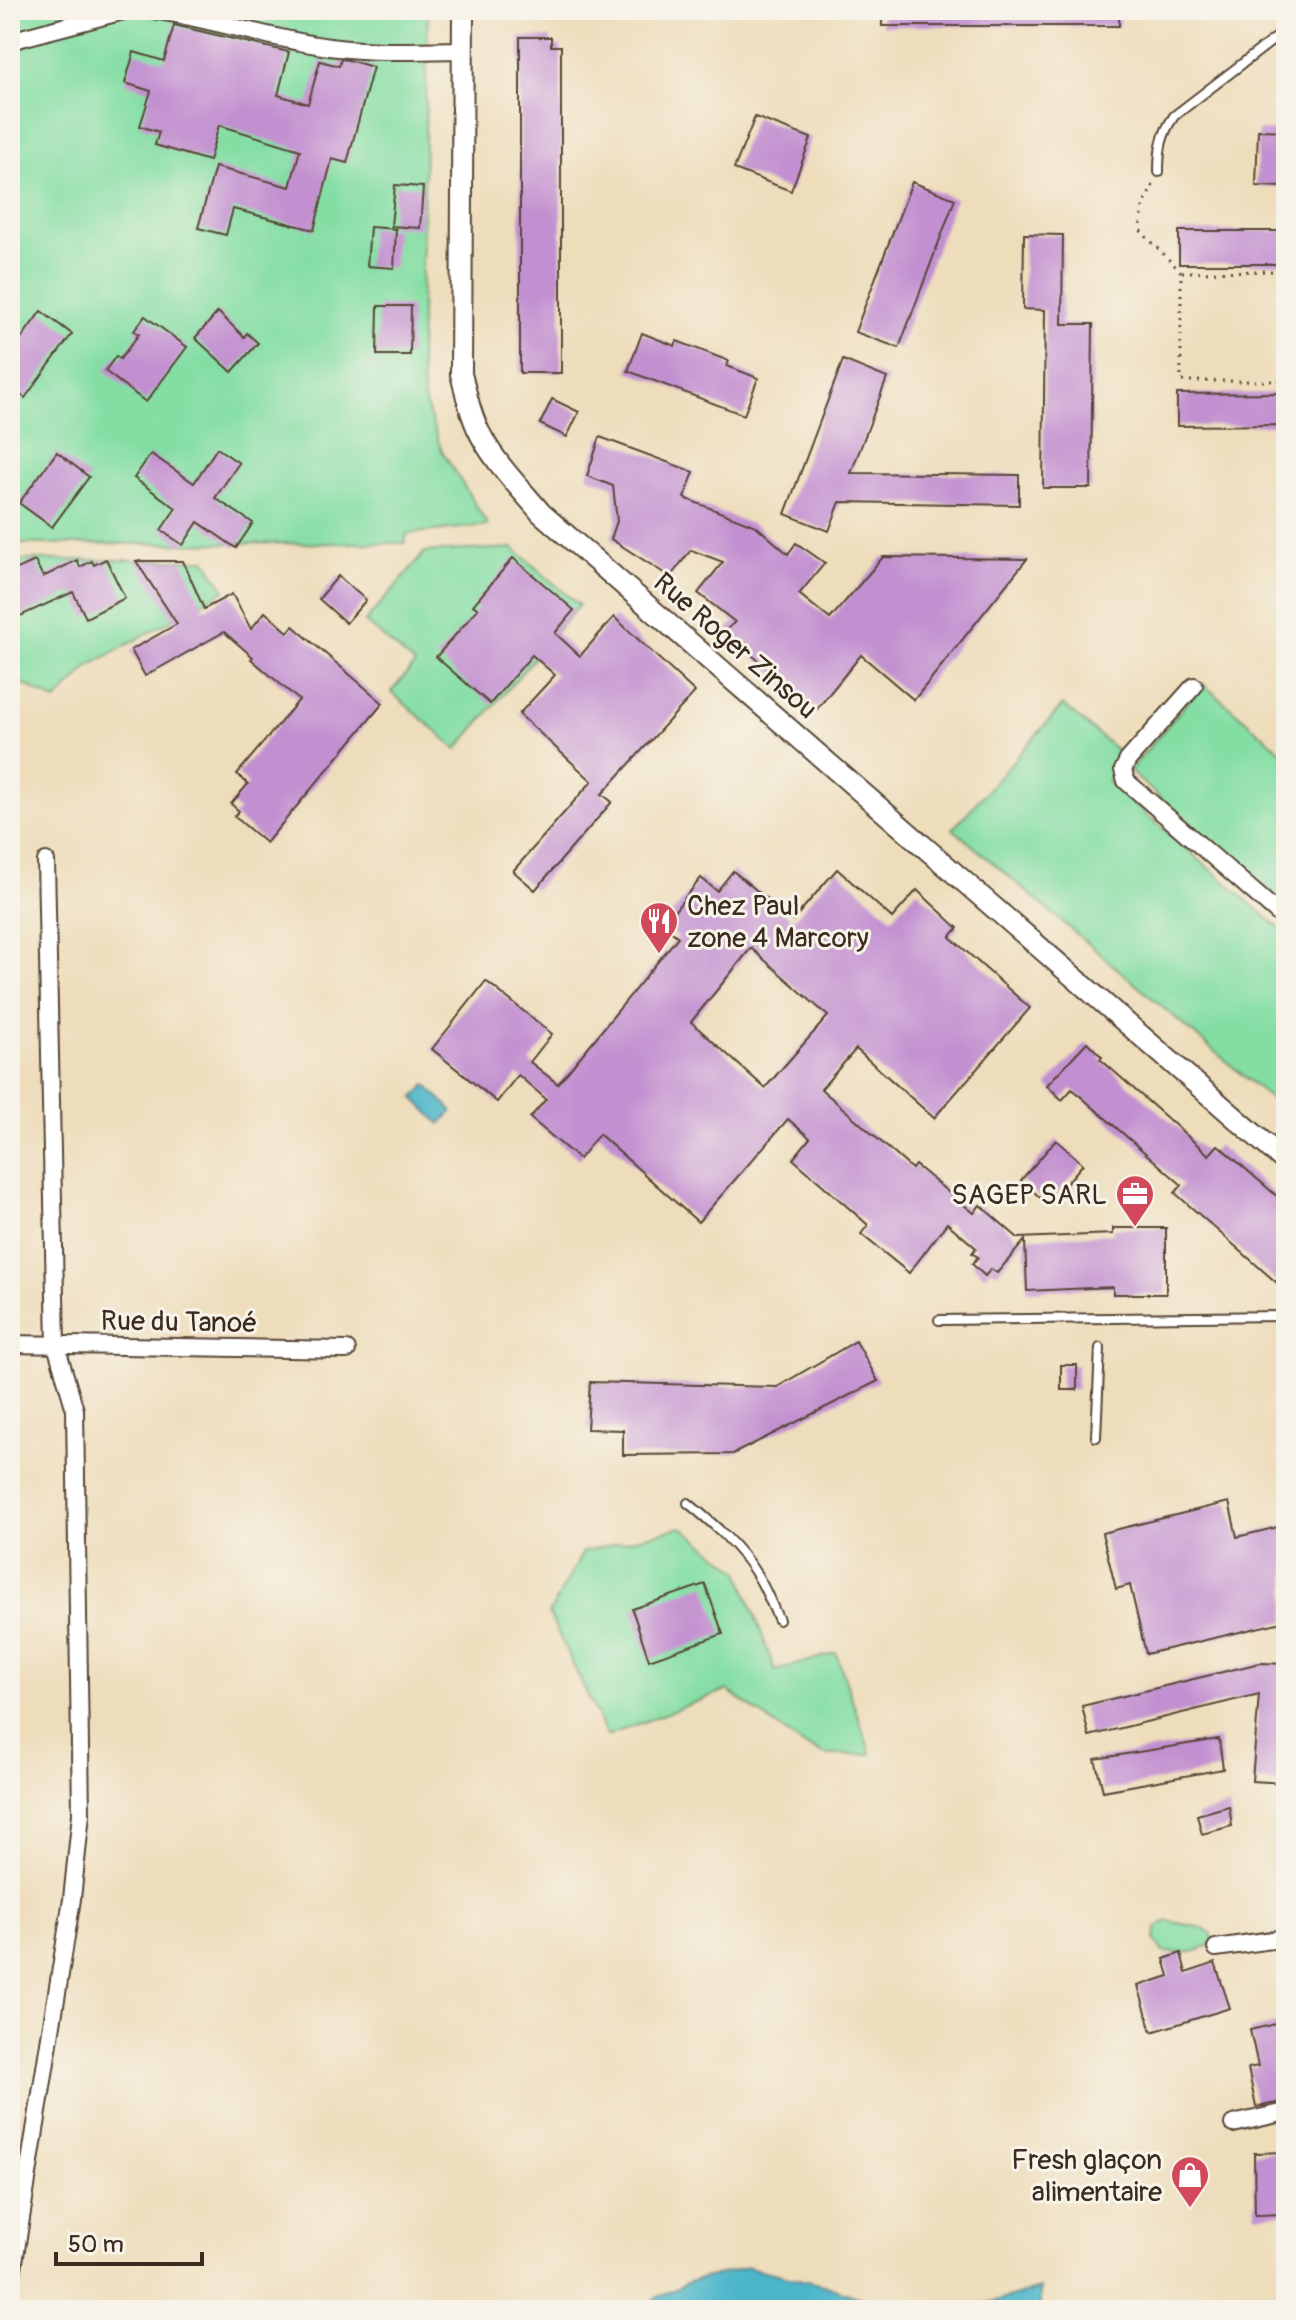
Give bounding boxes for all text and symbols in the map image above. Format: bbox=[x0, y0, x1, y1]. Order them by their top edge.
street label: Rue Roger Zinsou bbox=[646, 565, 824, 727]
place label: Chez Paul zone 4 Marcory bbox=[687, 889, 869, 956]
restaurant icon: Chez Paul zone 4 Marcory bbox=[638, 900, 680, 955]
office icon: SAGEP SARL bbox=[1114, 1173, 1156, 1228]
place label: SAGEP SARL bbox=[951, 1178, 1107, 1213]
street label: Rue du Tanoé bbox=[100, 1304, 257, 1341]
place label: Fresh glaçon alimentaire bbox=[1011, 2143, 1162, 2210]
shop icon: Fresh glaçon alimentaire bbox=[1169, 2154, 1211, 2209]
scale bar bbox=[56, 2216, 202, 2266]
text: 50 m bbox=[68, 2230, 124, 2259]

